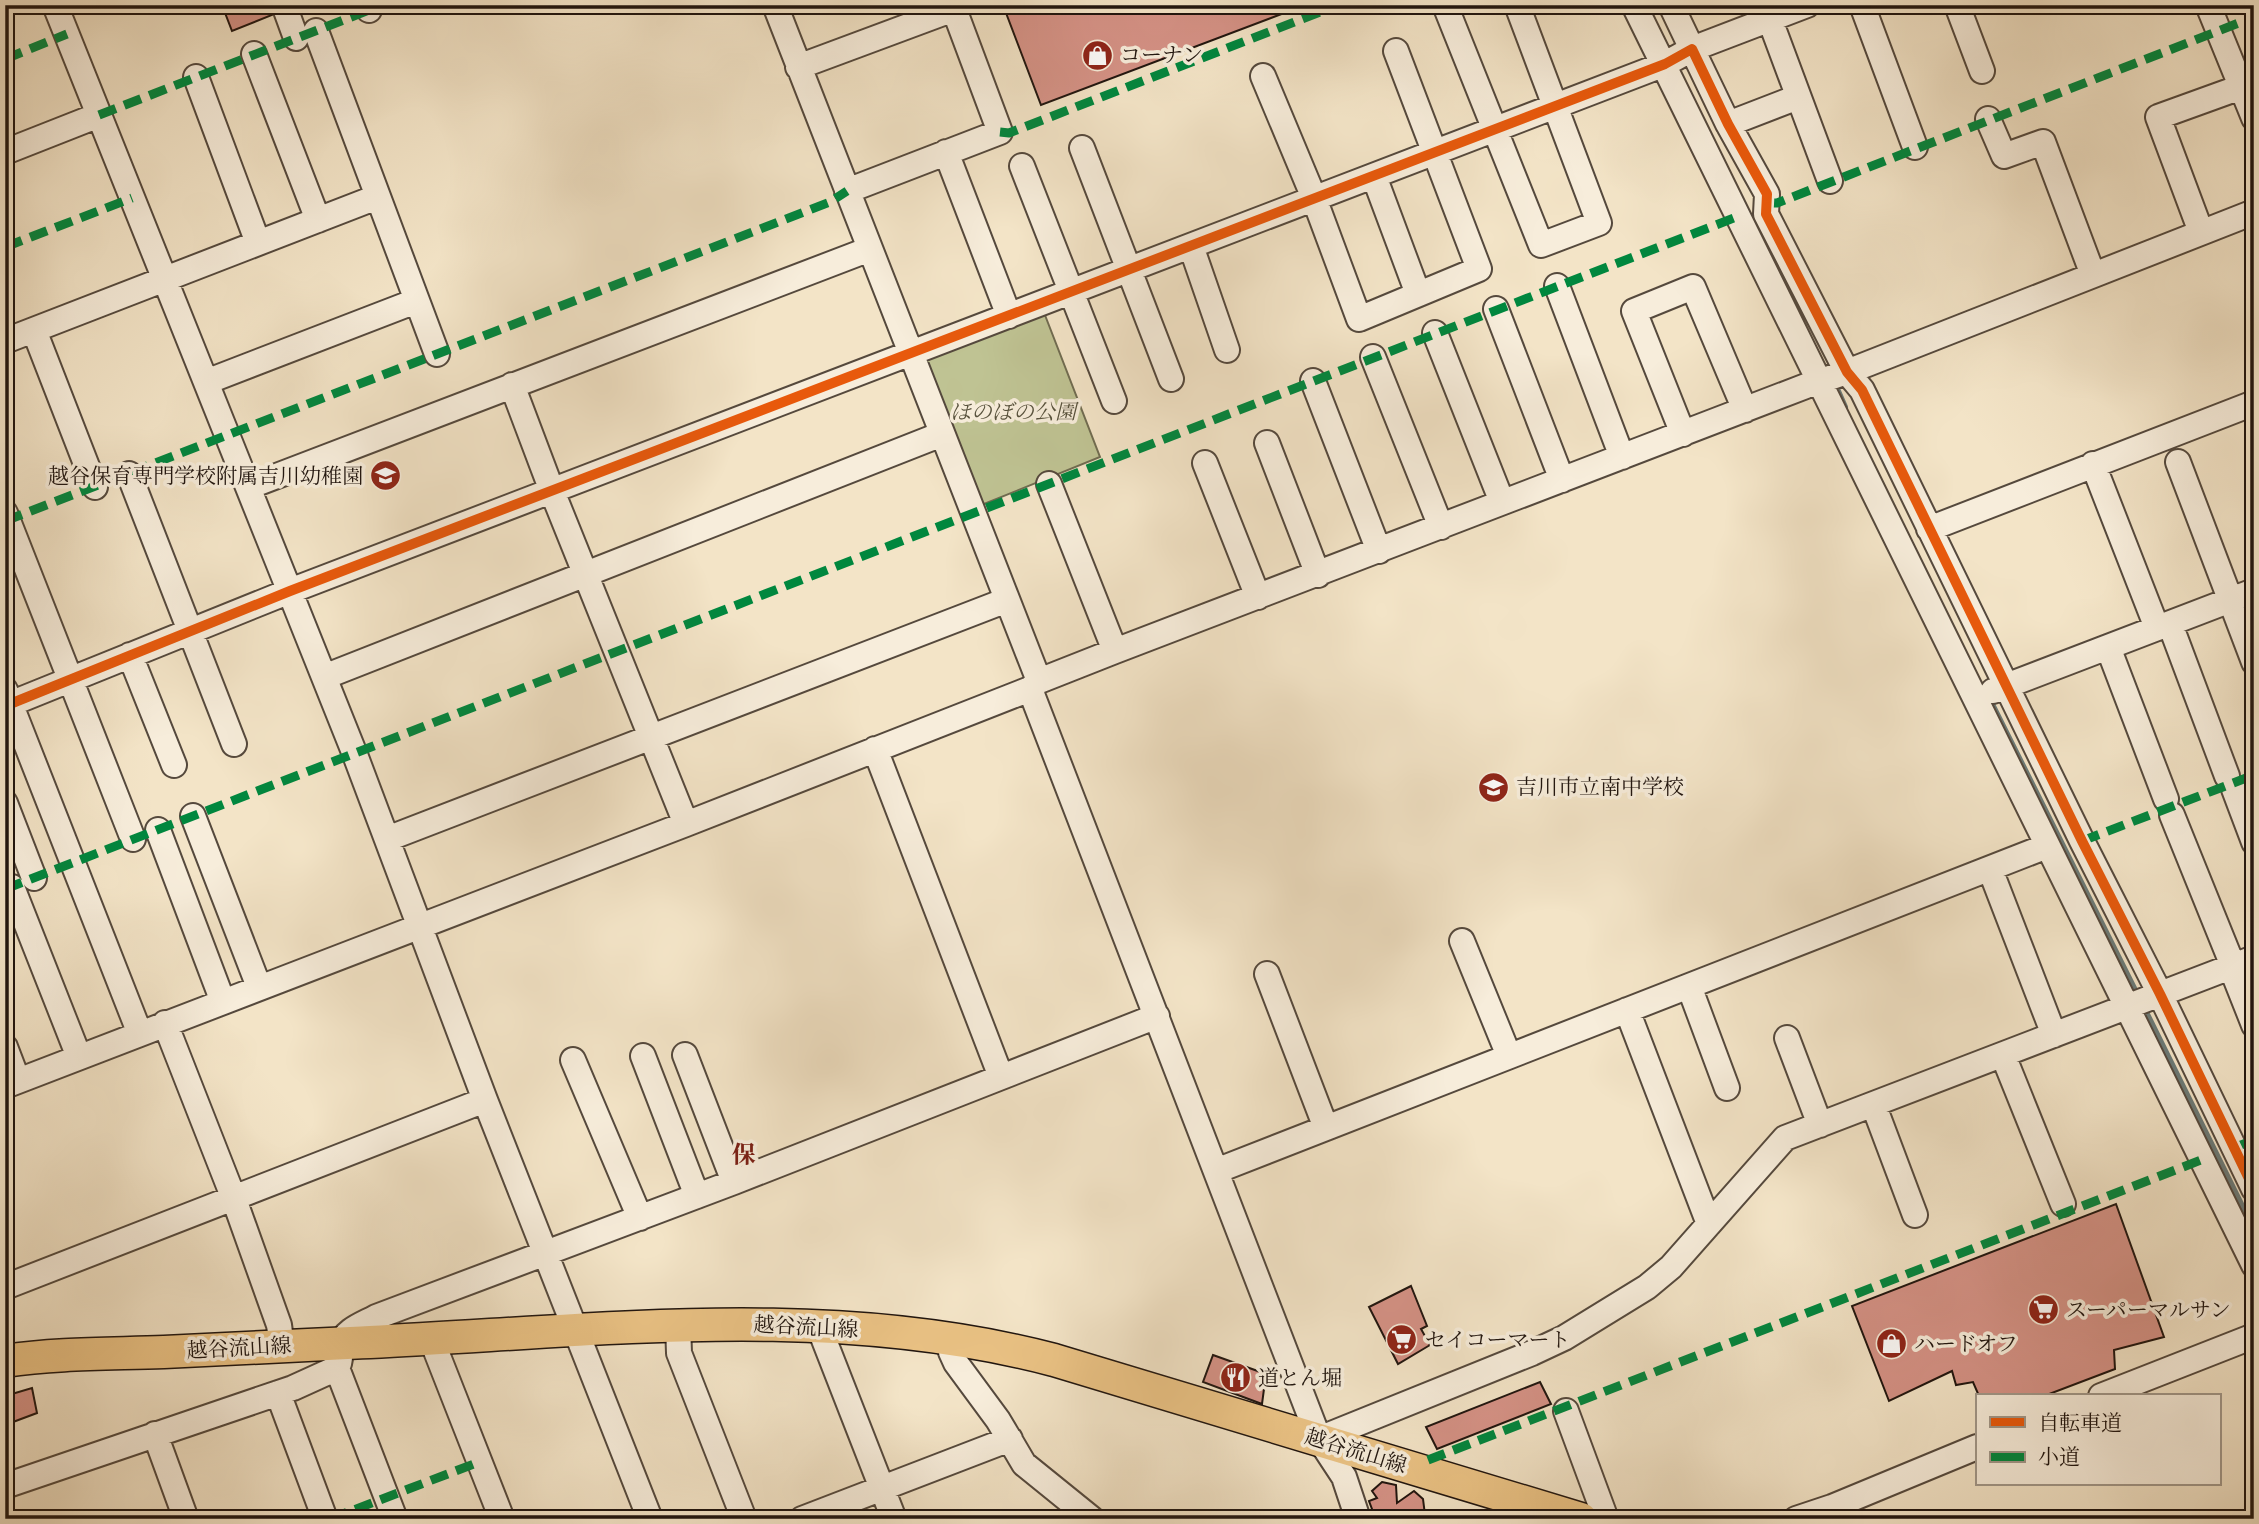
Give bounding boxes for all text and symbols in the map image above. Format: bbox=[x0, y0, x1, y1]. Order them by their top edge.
shop icon: コーナン bbox=[1080, 38, 1114, 72]
place label: コーナン bbox=[1120, 41, 1203, 69]
park label: ほのぼの公園 bbox=[950, 398, 1079, 426]
school or university icon: 越谷保育専門学校附属吉川幼稚園 bbox=[369, 459, 403, 493]
place label: 越谷保育専門学校附属吉川幼稚園 bbox=[48, 462, 363, 490]
school or university icon: 吉川市立南中学校 bbox=[1476, 770, 1510, 804]
place label: 吉川市立南中学校 bbox=[1516, 773, 1684, 801]
district label: 保 bbox=[732, 1139, 756, 1171]
supermarket icon: スーパーマルサン bbox=[2026, 1293, 2060, 1327]
place label: スーパーマルサン bbox=[2066, 1296, 2231, 1324]
street label: 越谷流山線 bbox=[753, 1310, 859, 1344]
supermarket icon: セイコーマート bbox=[1385, 1323, 1419, 1357]
place label: セイコーマート bbox=[1425, 1326, 1571, 1354]
shop icon: ハードオフ bbox=[1874, 1327, 1908, 1361]
place label: ハードオフ bbox=[1914, 1330, 2018, 1358]
street label: 越谷流山線 bbox=[186, 1331, 292, 1365]
restaurant icon: 道とん堀 bbox=[1218, 1361, 1252, 1395]
place label: 道とん堀 bbox=[1258, 1364, 1342, 1392]
legend bbox=[1976, 1394, 2220, 1486]
text: 自転車道 bbox=[2038, 1409, 2122, 1437]
street label: 越谷流山線 bbox=[1302, 1422, 1410, 1480]
text: 小道 bbox=[2038, 1443, 2080, 1471]

